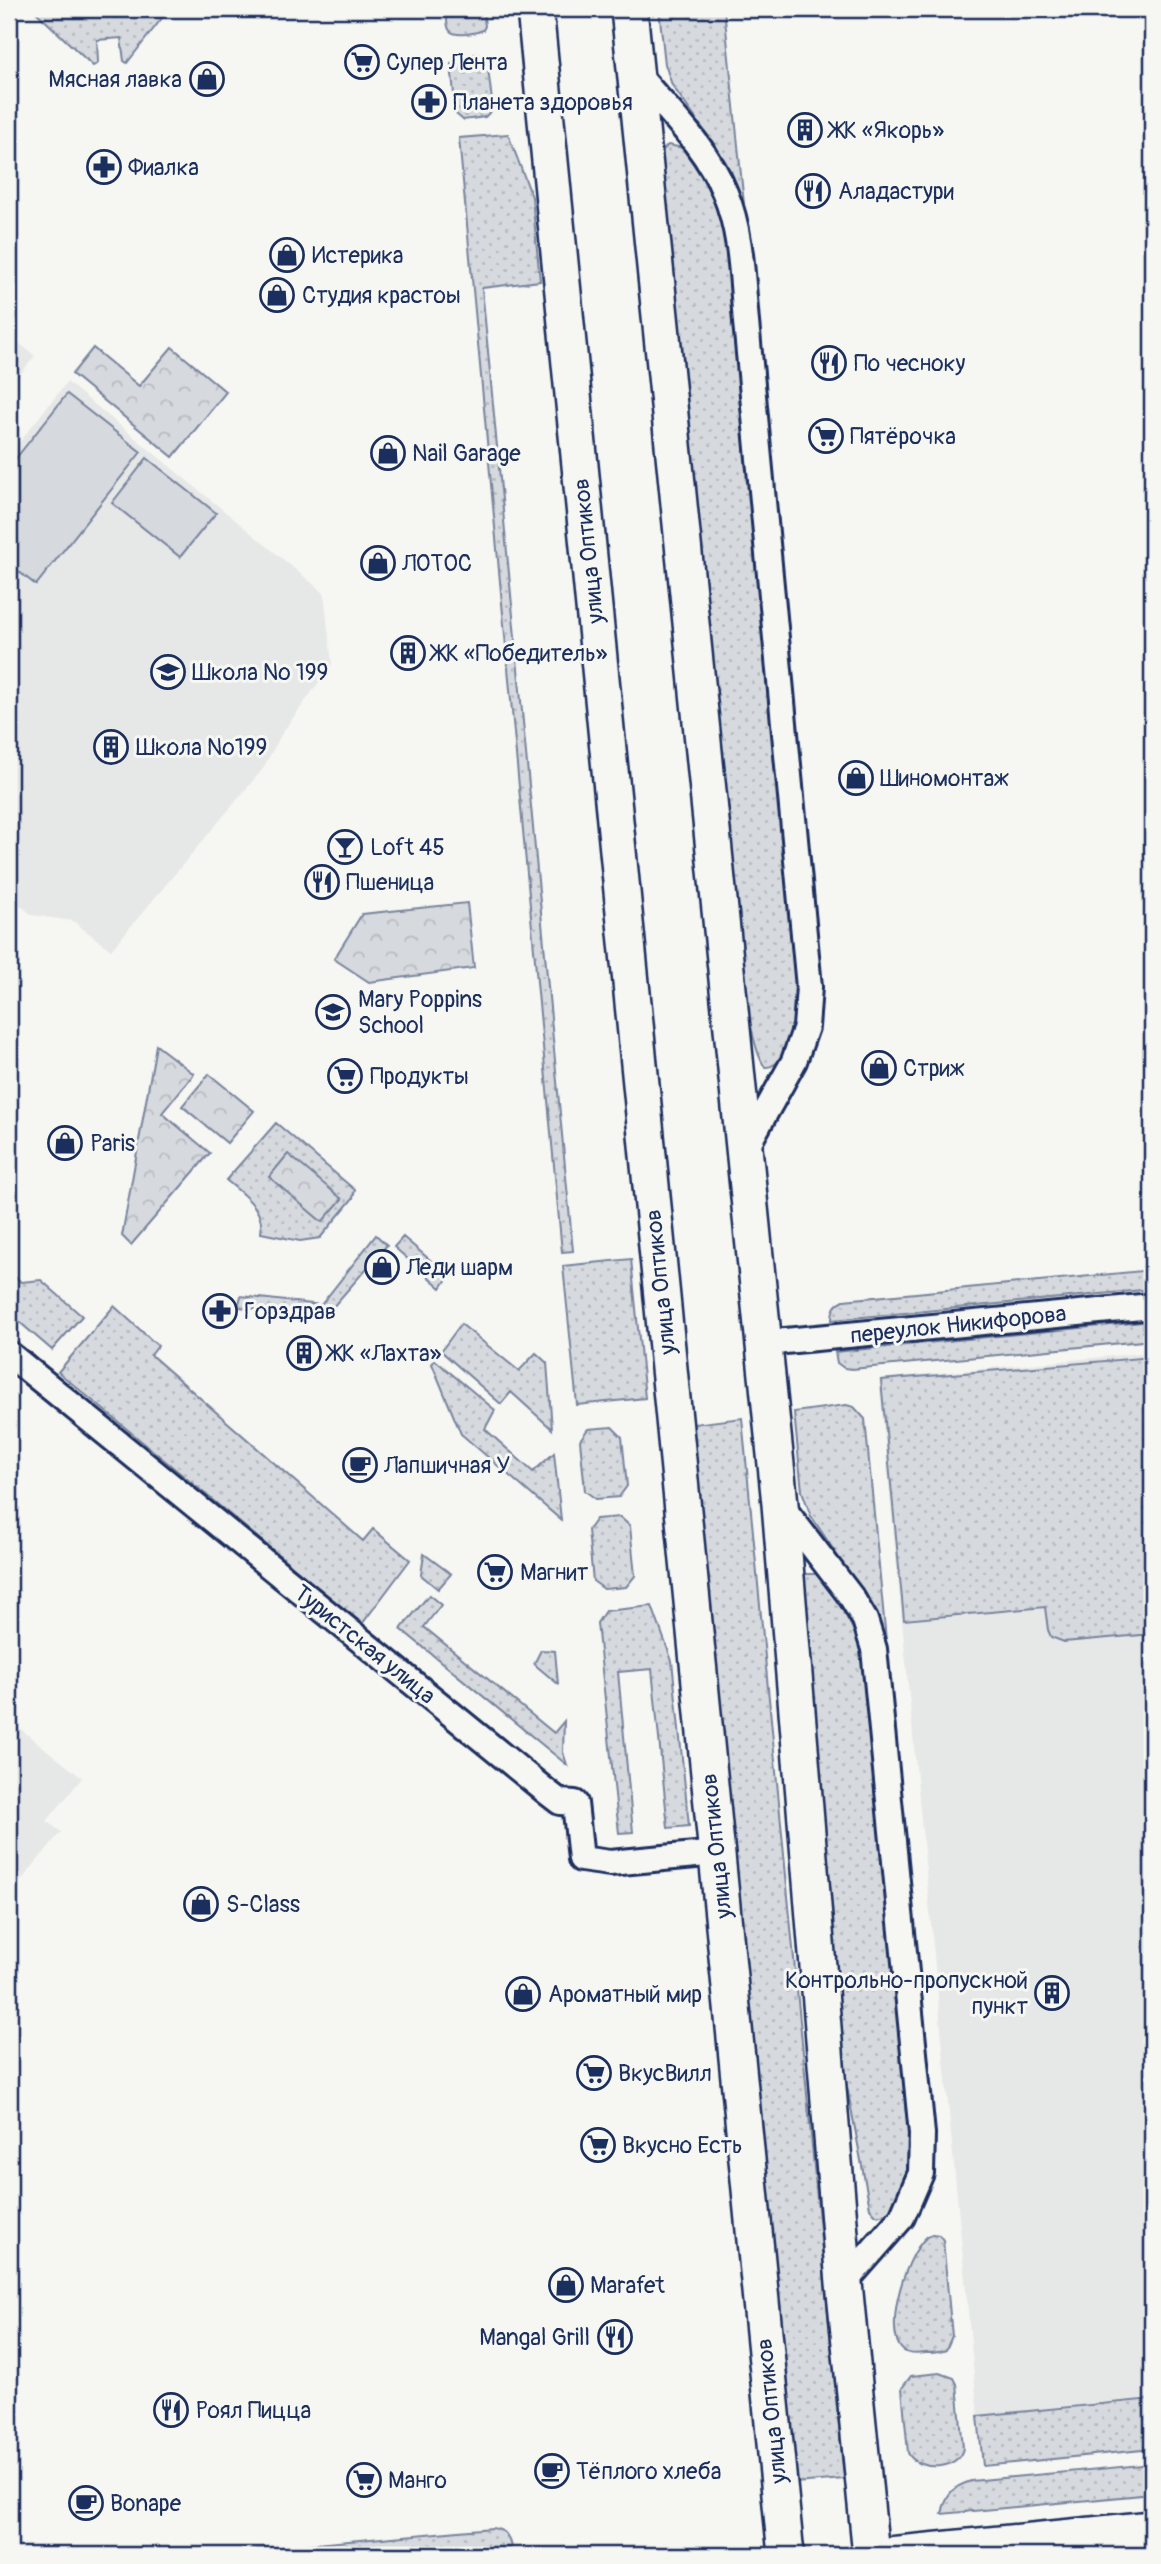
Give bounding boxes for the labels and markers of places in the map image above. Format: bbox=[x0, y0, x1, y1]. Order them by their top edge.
supermarket icon: Супер Лента bbox=[343, 43, 381, 81]
place label: Супер Лента bbox=[386, 48, 508, 77]
shop icon: Мясная лавка bbox=[188, 60, 226, 98]
place label: Мясная лавка bbox=[48, 65, 182, 94]
pharmacy icon: Планета здоровья bbox=[410, 83, 448, 121]
place label: Планета здоровья bbox=[453, 88, 633, 117]
building icon: ЖК «Якорь» bbox=[786, 111, 824, 149]
place label: ЖК «Якорь» bbox=[827, 116, 944, 145]
pharmacy icon: Фиалка bbox=[85, 148, 123, 186]
place label: Фиалка bbox=[128, 153, 199, 182]
restaurant icon: Аладастури bbox=[794, 172, 832, 210]
place label: Аладастури bbox=[838, 177, 954, 206]
shop icon: Истерика bbox=[268, 236, 306, 274]
place label: Истерика bbox=[312, 241, 404, 270]
shop icon: Студия крастоы bbox=[258, 276, 296, 314]
place label: Студия крастоы bbox=[302, 281, 461, 310]
restaurant icon: По чесноку bbox=[810, 344, 848, 382]
place label: По чесноку bbox=[854, 349, 965, 378]
supermarket icon: Пятёрочка bbox=[807, 417, 845, 455]
place label: Пятёрочка bbox=[850, 422, 956, 451]
shop icon: Nail Garage bbox=[369, 434, 407, 472]
place label: Nail Garage bbox=[412, 439, 521, 468]
shop icon: ЛОТОС bbox=[359, 544, 397, 582]
place label: ЛОТОС bbox=[401, 549, 472, 578]
building icon: ЖК «Победитель» bbox=[389, 634, 427, 672]
place label: ЖК «Победитель» bbox=[429, 639, 608, 668]
school or university icon: Школа № 199 bbox=[149, 653, 187, 691]
place label: Школа № 199 bbox=[192, 658, 328, 687]
building icon: Школа №199 bbox=[92, 728, 130, 766]
place label: Школа №199 bbox=[136, 733, 267, 762]
shop icon: Шиномонтаж bbox=[837, 759, 875, 797]
place label: Шиномонтаж bbox=[880, 764, 1009, 793]
bar icon: Loft 45 bbox=[326, 828, 364, 866]
place label: Loft 45 bbox=[370, 833, 445, 862]
restaurant icon: Пшеница bbox=[303, 863, 341, 901]
place label: Пшеница bbox=[346, 868, 434, 897]
place label: Mary Poppins School bbox=[358, 985, 482, 1040]
school or university icon: Mary Poppins School bbox=[314, 993, 352, 1031]
shop icon: Стриж bbox=[860, 1049, 898, 1087]
place label: Стриж bbox=[903, 1054, 965, 1083]
supermarket icon: Продукты bbox=[326, 1057, 364, 1095]
place label: Продукты bbox=[370, 1062, 469, 1091]
shop icon: Paris bbox=[46, 1124, 84, 1162]
place label: Paris bbox=[90, 1129, 135, 1158]
shop icon: Леди шарм bbox=[363, 1248, 401, 1286]
place label: Леди шарм bbox=[405, 1253, 513, 1282]
pharmacy icon: Горздрав bbox=[201, 1292, 239, 1330]
place label: Горздрав bbox=[244, 1297, 336, 1326]
building icon: ЖК «Лахта» bbox=[285, 1334, 323, 1372]
place label: ЖК «Лахта» bbox=[325, 1339, 442, 1368]
cafe icon: Лапшичная У bbox=[341, 1446, 379, 1484]
place label: Лапшичная У bbox=[383, 1451, 510, 1480]
supermarket icon: Магнит bbox=[476, 1553, 514, 1591]
place label: Магнит bbox=[520, 1558, 589, 1587]
shop icon: S-Class bbox=[182, 1885, 220, 1923]
place label: S-Class bbox=[226, 1890, 300, 1919]
place label: Контрольно-пропускной пункт bbox=[785, 1966, 1028, 2021]
building icon: Контрольно-пропускной пункт bbox=[1033, 1974, 1071, 2012]
shop icon: Ароматный мир bbox=[504, 1975, 542, 2013]
place label: Ароматный мир bbox=[548, 1980, 702, 2009]
supermarket icon: ВкусВилл bbox=[575, 2054, 613, 2092]
place label: ВкусВилл bbox=[618, 2059, 712, 2088]
supermarket icon: Вкусно Есть bbox=[579, 2126, 617, 2164]
place label: Вкусно Есть bbox=[622, 2131, 743, 2160]
shop icon: Marafet bbox=[547, 2266, 585, 2304]
place label: Marafet bbox=[590, 2271, 665, 2300]
restaurant icon: Mangal Grill bbox=[596, 2318, 634, 2356]
place label: Mangal Grill bbox=[479, 2323, 590, 2352]
restaurant icon: Роял Пицца bbox=[152, 2391, 190, 2429]
place label: Роял Пицца bbox=[196, 2396, 311, 2425]
cafe icon: Тёплого хлеба bbox=[533, 2452, 571, 2490]
place label: Тёплого хлеба bbox=[576, 2457, 721, 2486]
supermarket icon: Манго bbox=[345, 2461, 383, 2499]
place label: Манго bbox=[388, 2466, 447, 2495]
cafe icon: Bonape bbox=[67, 2484, 105, 2522]
place label: Bonape bbox=[110, 2489, 182, 2518]

